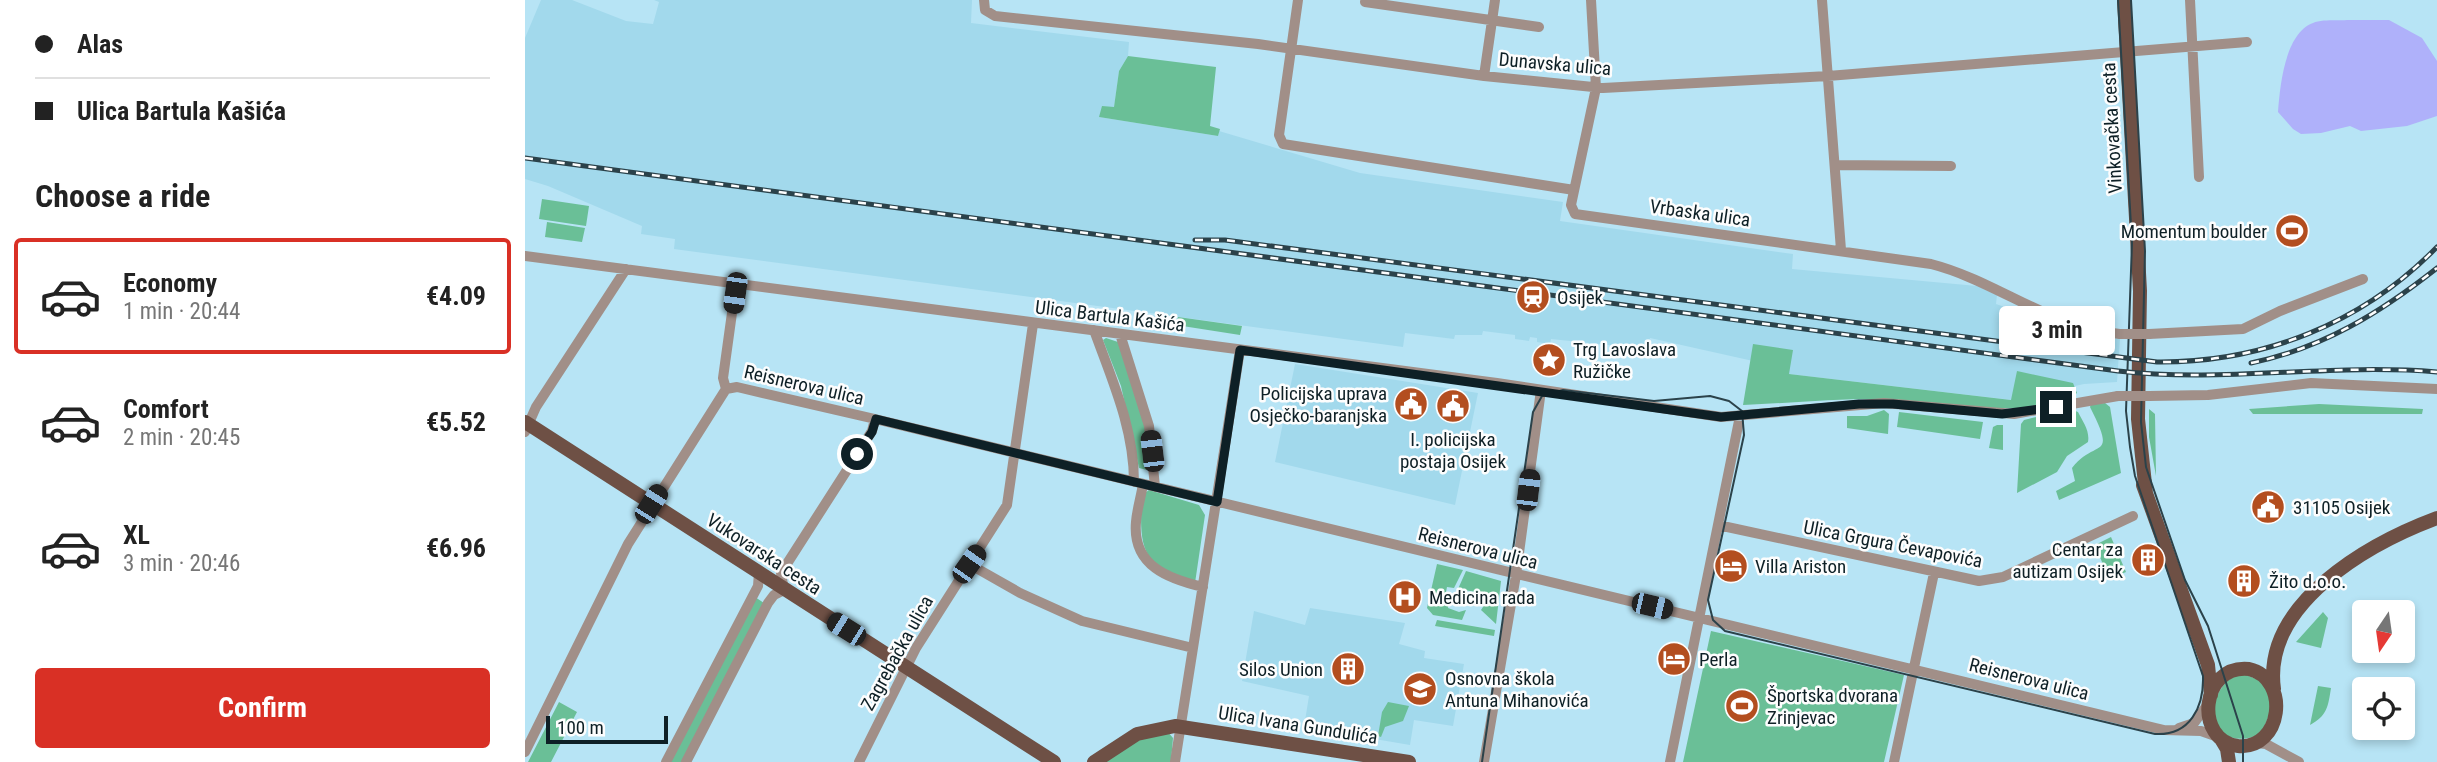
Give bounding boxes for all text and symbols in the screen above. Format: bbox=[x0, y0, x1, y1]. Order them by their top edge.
text: Alas bbox=[77, 29, 123, 59]
street label: Dunavska ulica bbox=[1498, 48, 1612, 80]
street label: Vinkovačka cesta bbox=[2097, 62, 2127, 194]
text: Ulica Bartula Kašića bbox=[77, 96, 286, 126]
text: Choose a ride bbox=[35, 177, 210, 215]
street label: Vrbaska ulica bbox=[1648, 195, 1752, 231]
sports icon: Momentum boulder bbox=[2273, 212, 2311, 250]
place label: Momentum boulder bbox=[2121, 220, 2267, 243]
icon: car bbox=[39, 265, 102, 328]
text: Economy bbox=[123, 268, 217, 298]
car bbox=[722, 271, 749, 315]
station icon: Osijek bbox=[1514, 278, 1552, 316]
text: €4.09 bbox=[426, 281, 486, 311]
place label: Osijek bbox=[1557, 286, 1604, 309]
street label: Ulica Bartula Kašića bbox=[1034, 295, 1186, 337]
text: 1 min · 20:44 bbox=[123, 298, 240, 325]
callout: 3 min bbox=[1998, 306, 2114, 354]
text: 3 min bbox=[2031, 317, 2083, 344]
place label: Trg Lavoslava Ružičke bbox=[1573, 338, 1676, 383]
place icon: Trg Lavoslava Ružičke bbox=[1530, 341, 1568, 379]
street label: Reisnerova ulica bbox=[742, 360, 866, 410]
place label: Policijska uprava Osječko-baranjska bbox=[1249, 382, 1387, 427]
public building icon: Policijska uprava Osječko-baranjska bbox=[1392, 385, 1430, 423]
public building icon: I. policijska postaja Osijek bbox=[1434, 387, 1472, 425]
icon: car bbox=[39, 391, 102, 454]
route end bbox=[2040, 391, 2072, 423]
text: Comfort bbox=[123, 394, 209, 424]
text: €5.52 bbox=[426, 407, 486, 437]
text: 2 min · 20:45 bbox=[123, 424, 240, 451]
place label: I. policijska postaja Osijek bbox=[1400, 428, 1507, 473]
car bbox=[1140, 429, 1165, 473]
route start bbox=[841, 438, 873, 470]
car bbox=[1516, 468, 1541, 512]
car bbox=[631, 481, 672, 527]
public building icon: 31105 Osijek bbox=[2249, 488, 2287, 526]
place label: 31105 Osijek bbox=[2293, 496, 2391, 519]
street label: Vukovarska cesta bbox=[702, 508, 826, 600]
street label: Ulica Grgura Čevapovića bbox=[1802, 515, 1984, 573]
icon: car bbox=[39, 517, 102, 580]
text: XL bbox=[123, 520, 150, 550]
street label: Reisnerova ulica bbox=[1416, 522, 1540, 574]
text: €6.96 bbox=[426, 533, 486, 563]
place label: Centar za autizam Osijek bbox=[2012, 538, 2123, 583]
car bbox=[949, 541, 990, 587]
building icon: Centar za autizam Osijek bbox=[2129, 541, 2167, 579]
hotel icon: Villa Ariston bbox=[1712, 547, 1750, 585]
text: 3 min · 20:46 bbox=[123, 550, 240, 577]
place label: Villa Ariston bbox=[1755, 555, 1846, 578]
building icon: Žito d.o.o. bbox=[2225, 562, 2263, 600]
place label: Žito d.o.o. bbox=[2269, 570, 2346, 593]
hospital icon: Medicina rada bbox=[1386, 578, 1424, 616]
place label: Medicina rada bbox=[1429, 586, 1535, 609]
street label: Zagrebačka ulica bbox=[856, 591, 938, 715]
car bbox=[1630, 591, 1675, 621]
north arrow bbox=[2352, 600, 2415, 663]
map controls bbox=[2352, 600, 2415, 740]
car bbox=[823, 609, 870, 649]
hotel icon: Perla bbox=[1655, 640, 1693, 678]
place label: Perla bbox=[1699, 648, 1738, 671]
building icon: Silos Union bbox=[1329, 650, 1367, 688]
street label: Reisnerova ulica bbox=[1967, 653, 2091, 705]
place label: Silos Union bbox=[1239, 658, 1323, 681]
place label: Osnovna škola Antuna Mihanovića bbox=[1445, 667, 1589, 712]
button: Confirm bbox=[35, 668, 490, 748]
school or university icon: Osnovna škola Antuna Mihanovića bbox=[1401, 670, 1439, 708]
button: locate bbox=[2352, 677, 2415, 740]
place label: Športska dvorana Zrinjevac bbox=[1767, 684, 1898, 729]
sports icon: Športska dvorana Zrinjevac bbox=[1723, 687, 1761, 725]
street label: Ulica Ivana Gundulića bbox=[1217, 701, 1379, 749]
scale bar bbox=[546, 713, 669, 745]
text: 100 m bbox=[557, 716, 604, 739]

